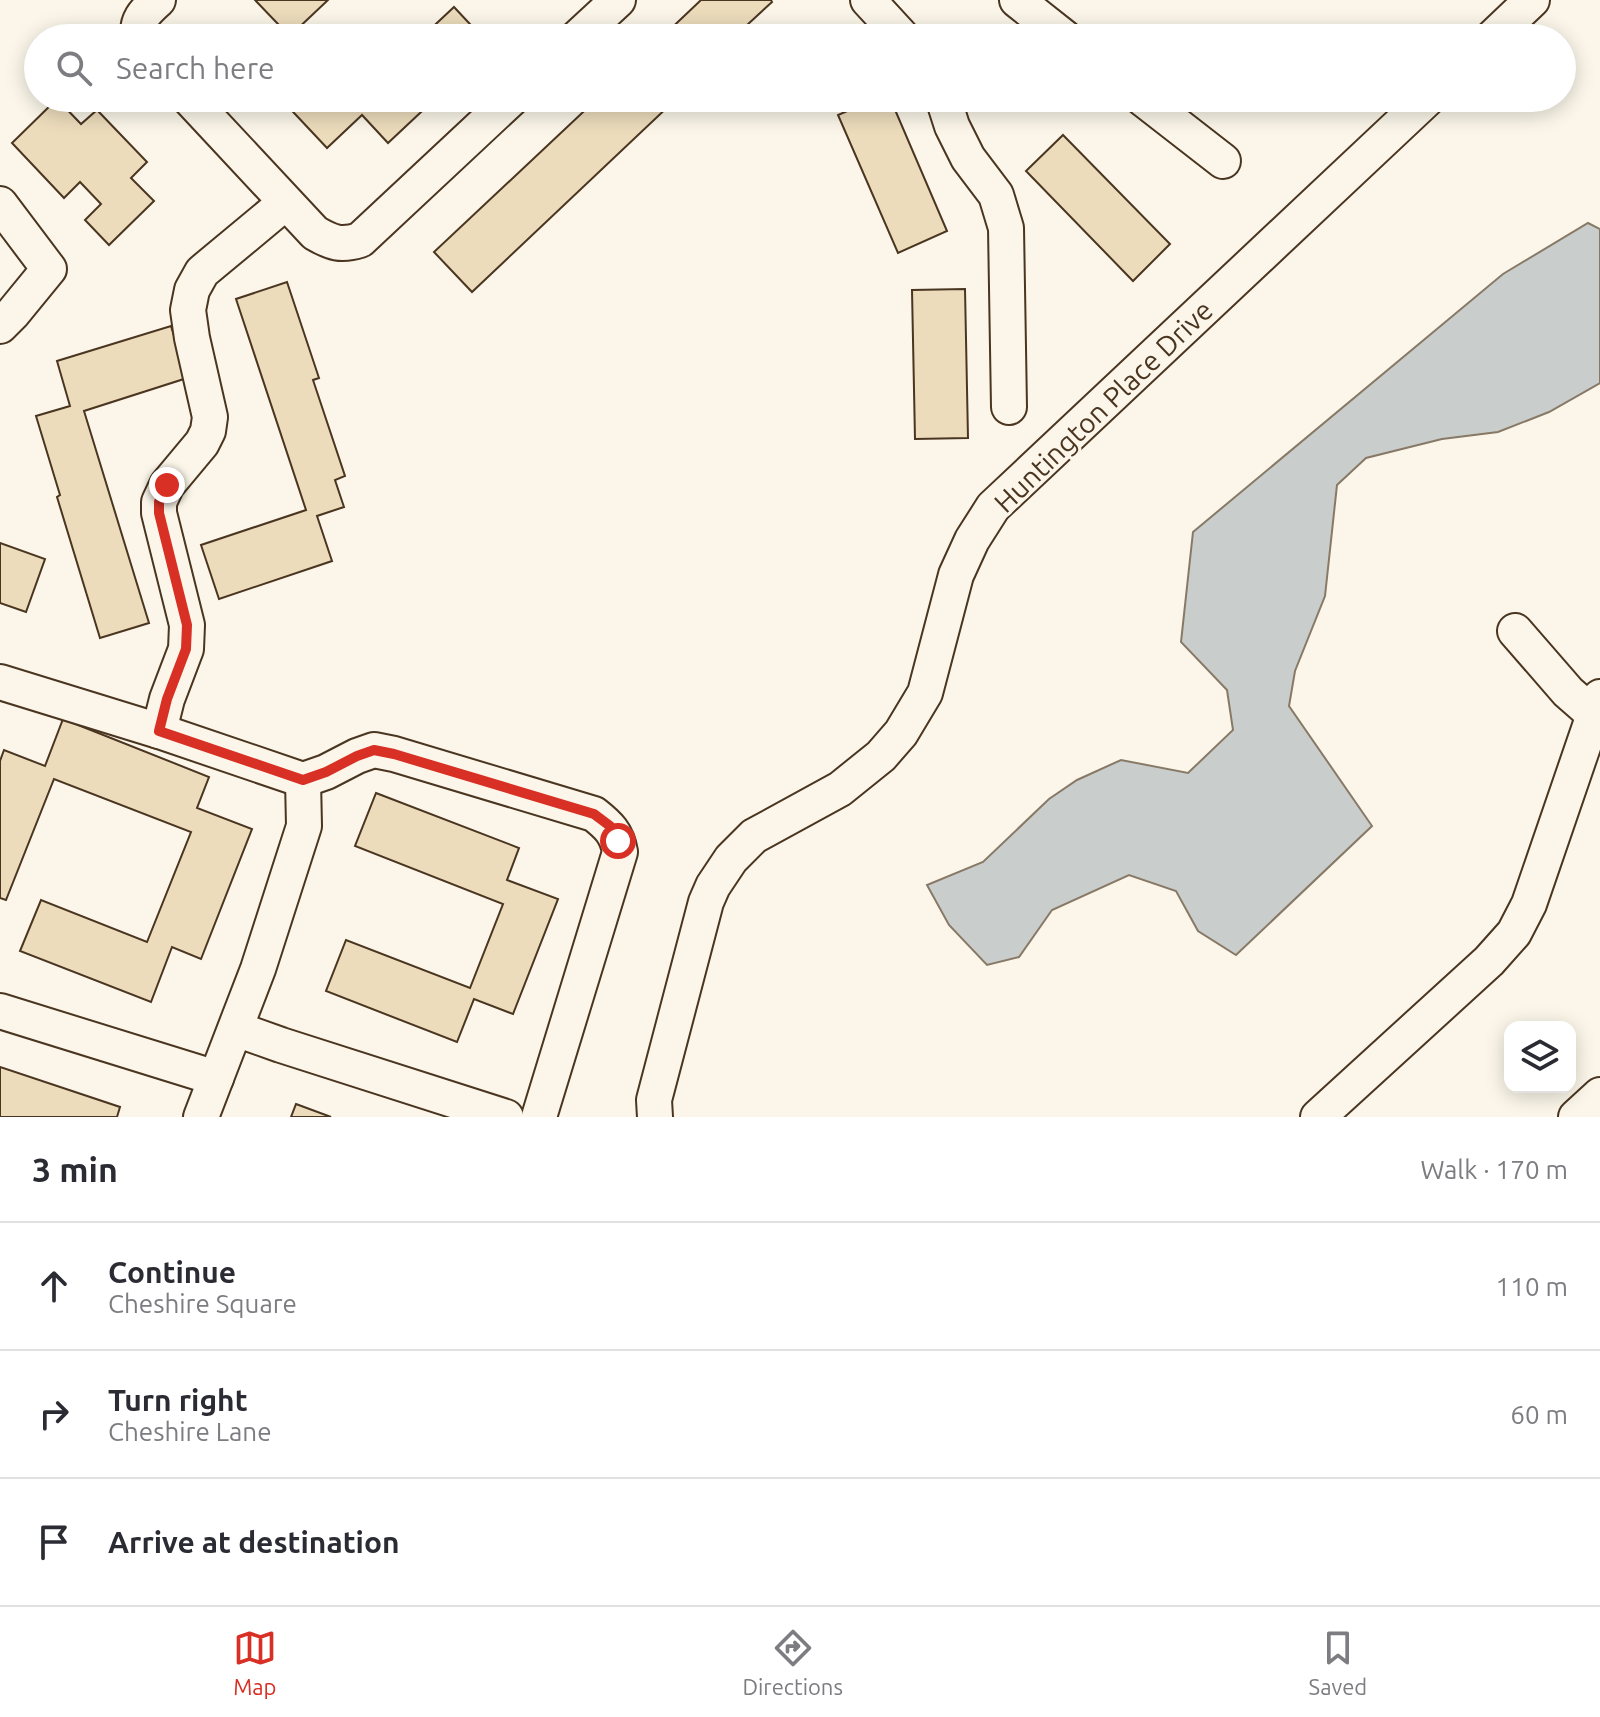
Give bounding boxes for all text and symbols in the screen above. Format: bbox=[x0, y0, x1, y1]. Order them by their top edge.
search box bbox=[24, 24, 1576, 112]
icon: search bbox=[52, 46, 96, 90]
text: Search here bbox=[116, 51, 275, 85]
street label: Huntington Place Drive bbox=[988, 294, 1218, 518]
route end bbox=[149, 467, 185, 503]
route start bbox=[600, 823, 636, 859]
map controls bbox=[1504, 1021, 1576, 1093]
button: layers bbox=[1504, 1021, 1576, 1093]
text: 3 min bbox=[32, 1150, 118, 1188]
text: Walk · 170 m bbox=[1420, 1155, 1568, 1184]
text: Continue bbox=[108, 1255, 236, 1289]
icon: ahead bbox=[32, 1264, 76, 1308]
text: 110 m bbox=[1496, 1272, 1568, 1301]
text: Cheshire Square bbox=[108, 1289, 297, 1318]
text: Turn right bbox=[108, 1383, 248, 1417]
icon: right bbox=[32, 1392, 76, 1436]
text: 60 m bbox=[1510, 1400, 1568, 1429]
text: Cheshire Lane bbox=[108, 1417, 272, 1446]
icon: arrive bbox=[32, 1520, 76, 1564]
text: Arrive at destination bbox=[108, 1525, 400, 1559]
tab: Map bbox=[233, 1626, 277, 1699]
tab: Directions bbox=[742, 1626, 843, 1699]
tab: Saved bbox=[1309, 1626, 1367, 1699]

